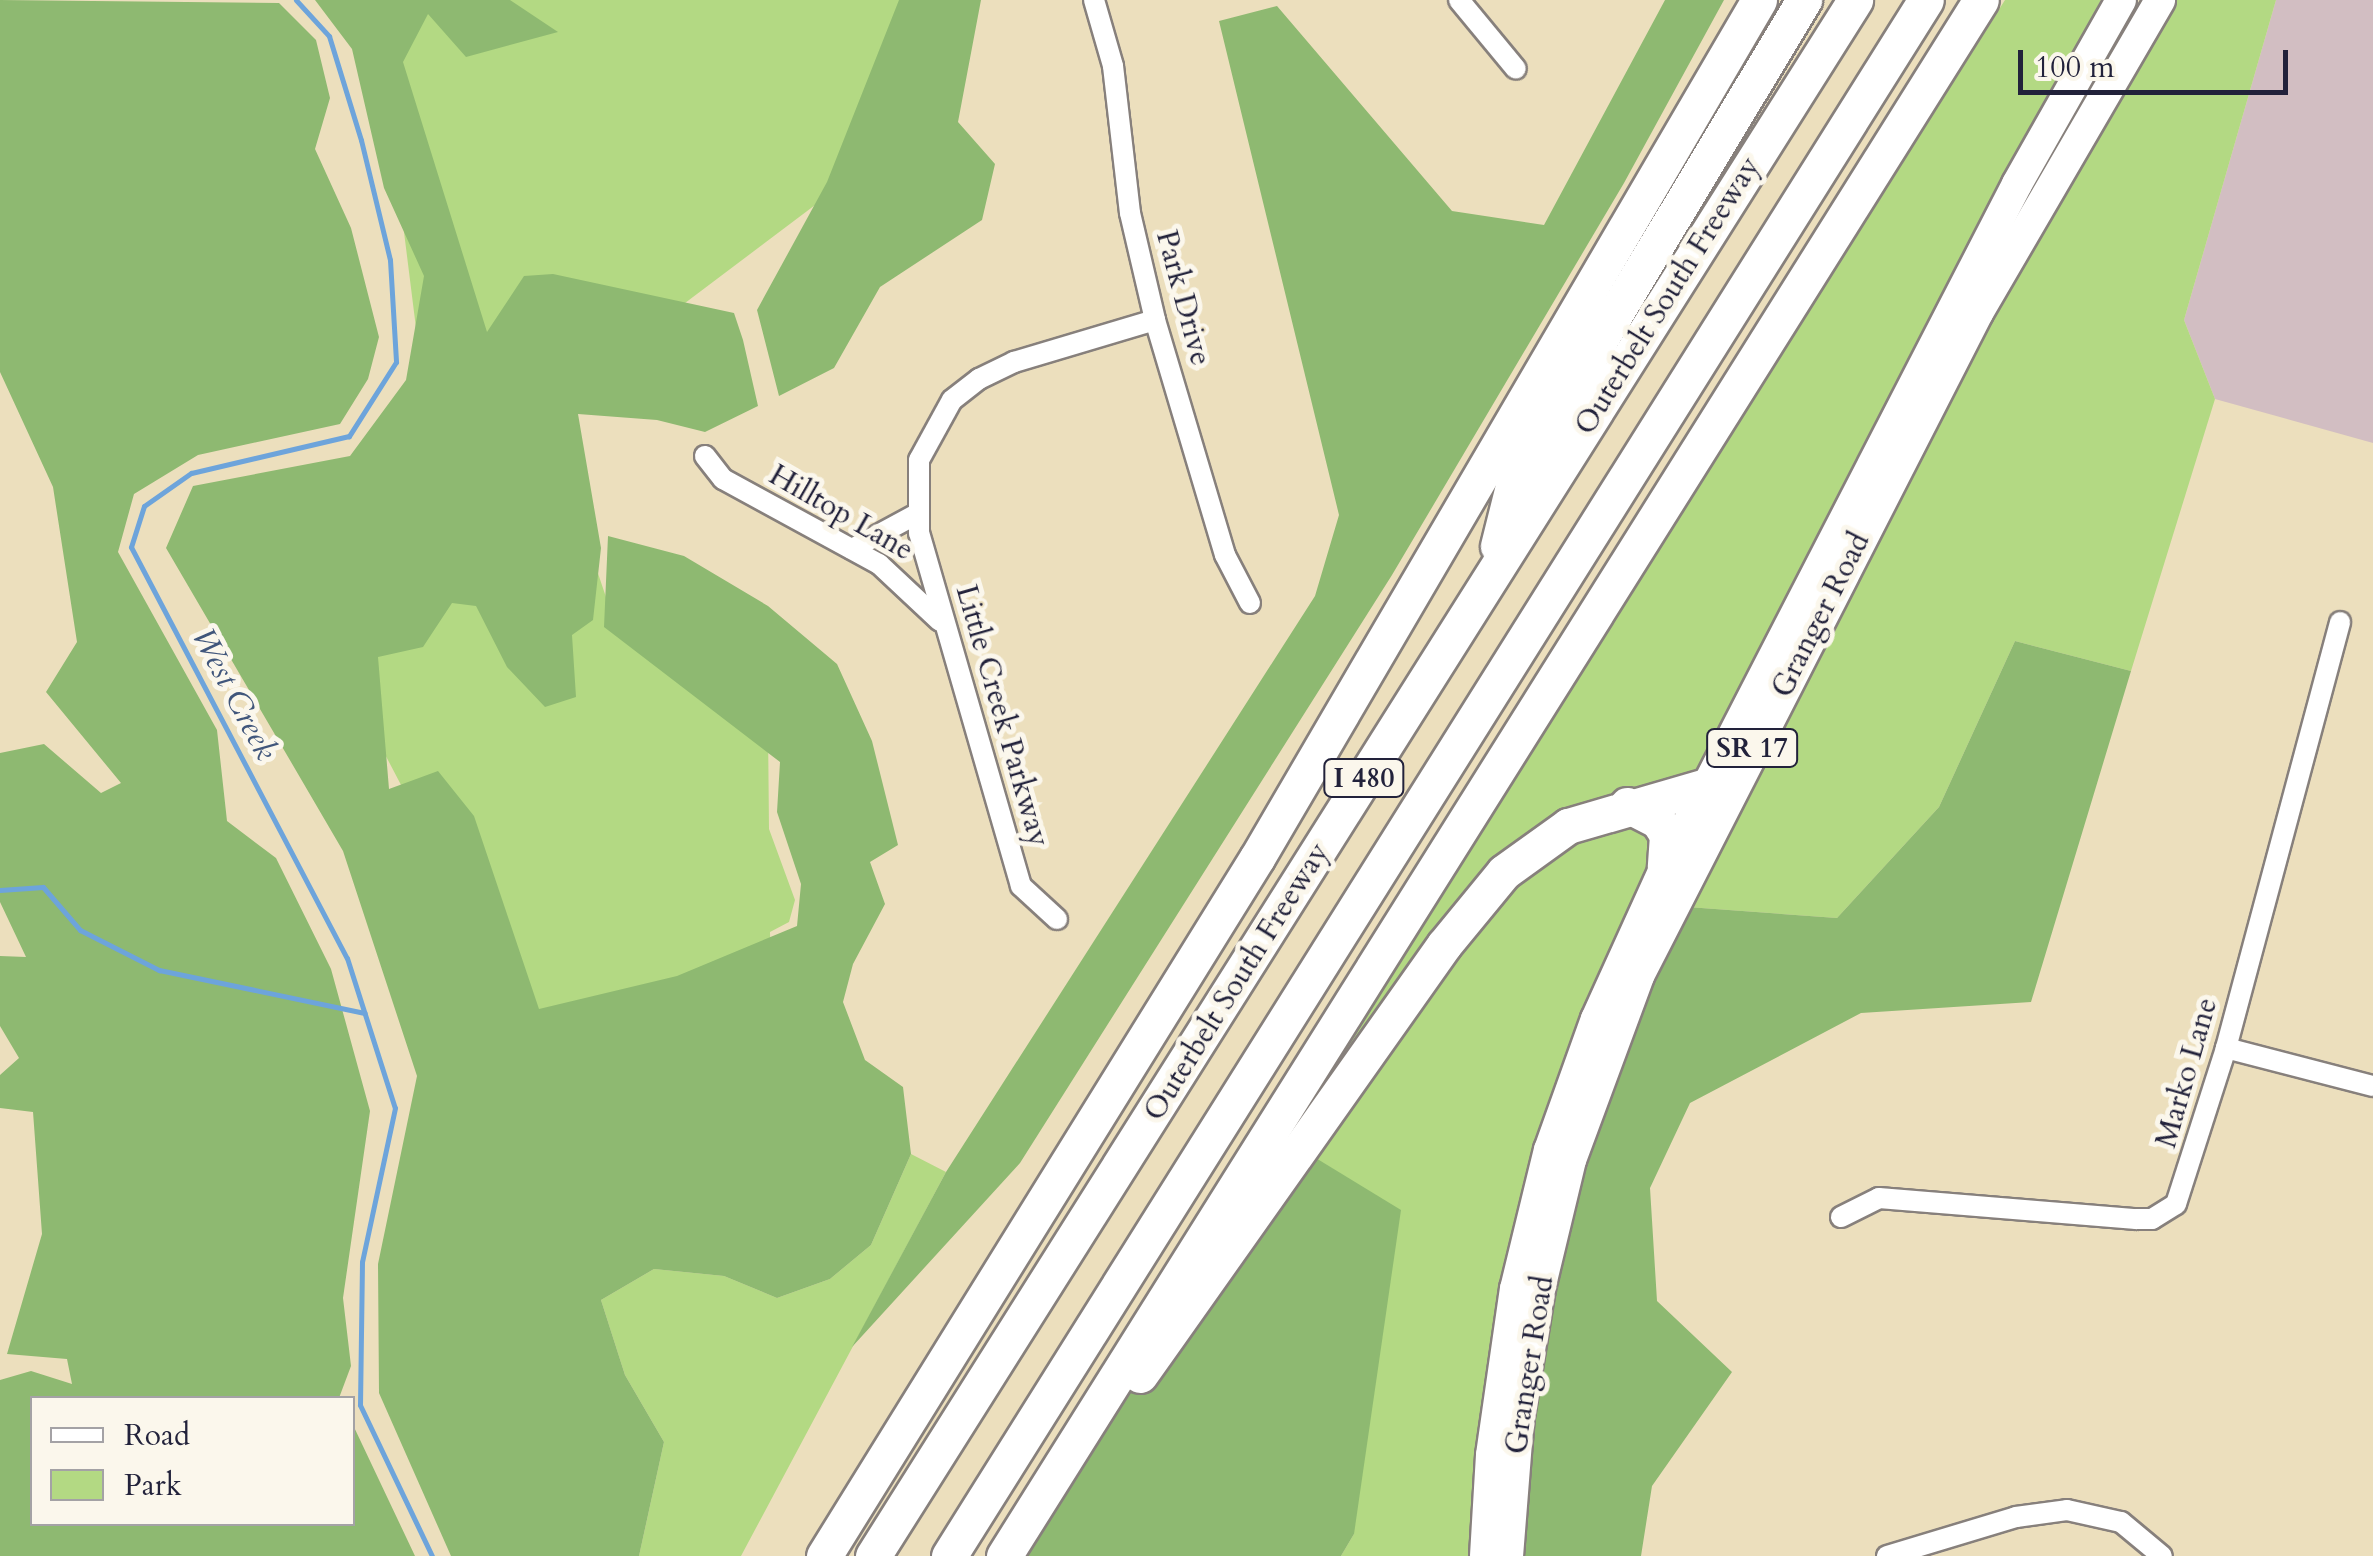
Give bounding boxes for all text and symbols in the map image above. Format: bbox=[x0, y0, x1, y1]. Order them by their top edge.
scale bar bbox=[2023, 30, 2293, 92]
text: 100 m bbox=[2035, 47, 2115, 88]
street label: Outerbelt South Freeway bbox=[1568, 150, 1768, 442]
street label: Park Drive bbox=[1148, 227, 1218, 369]
street label: Hilltop Lane bbox=[763, 457, 919, 569]
street label: Granger Road bbox=[1764, 527, 1878, 703]
street label: Little Creek Parkway bbox=[947, 581, 1057, 851]
water label: West Creek bbox=[183, 621, 285, 767]
road number: SR 17 bbox=[1704, 725, 1800, 771]
road number: I 480 bbox=[1322, 755, 1406, 801]
street label: Outerbelt South Freeway bbox=[1137, 836, 1337, 1128]
street label: Marko Lane bbox=[2148, 994, 2226, 1152]
street label: Granger Road bbox=[1498, 1273, 1562, 1457]
legend bbox=[30, 1396, 355, 1526]
text: Road bbox=[124, 1415, 190, 1456]
text: Park bbox=[124, 1465, 182, 1506]

